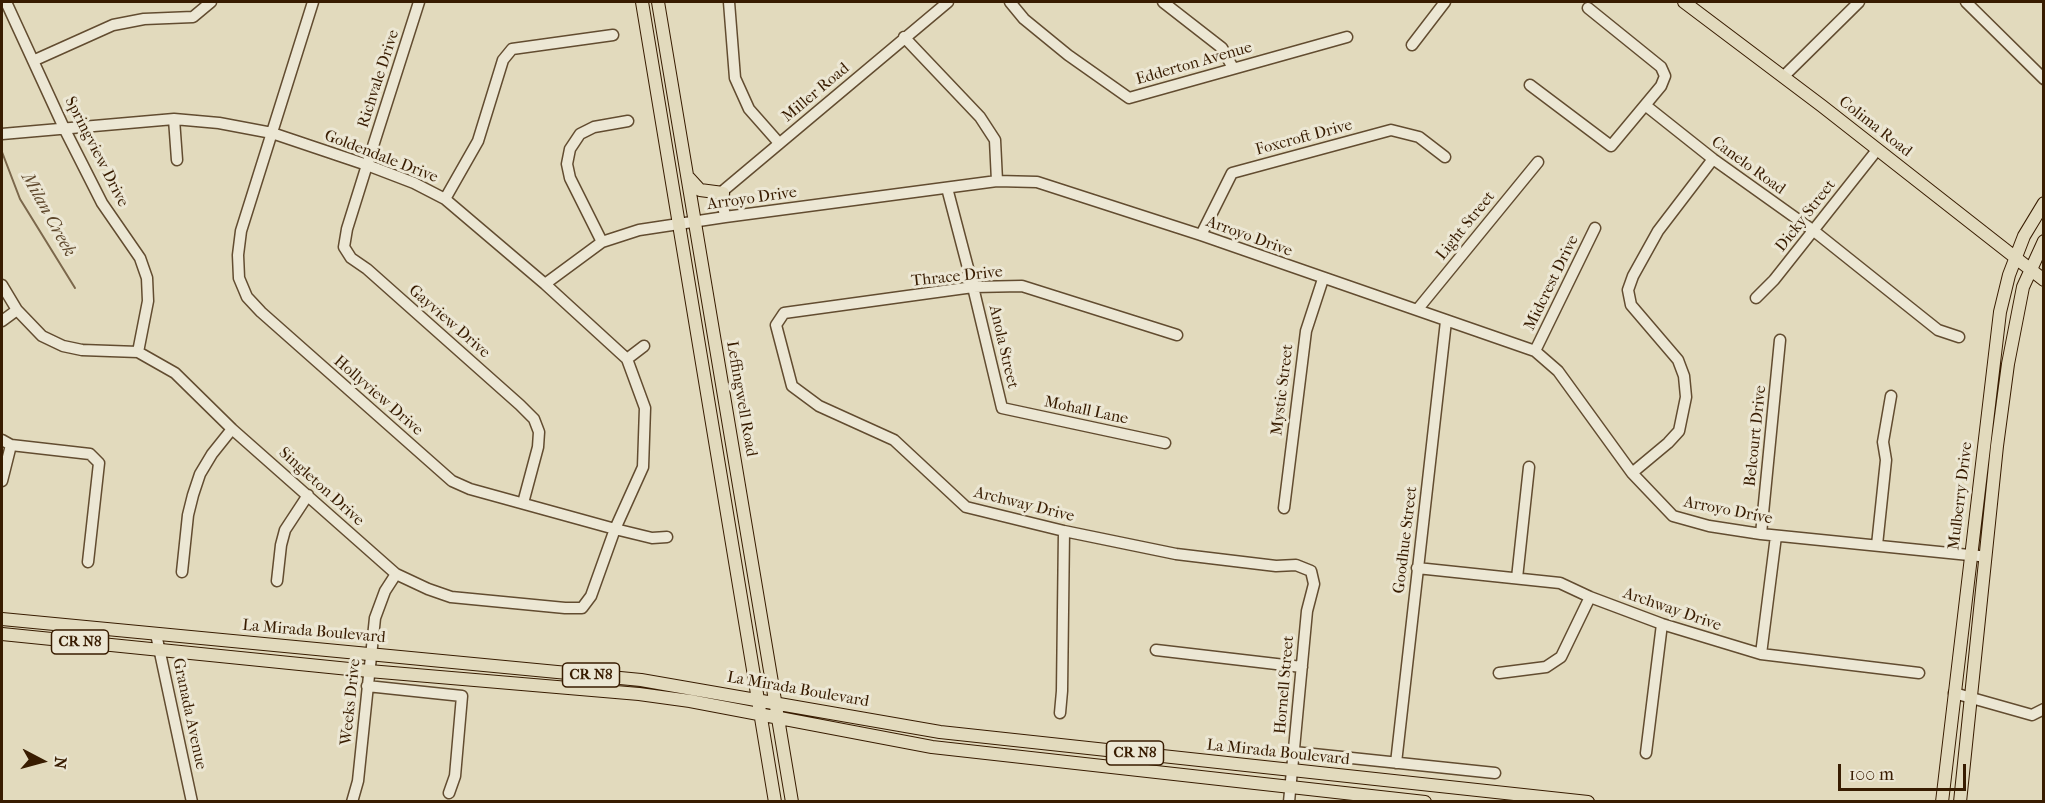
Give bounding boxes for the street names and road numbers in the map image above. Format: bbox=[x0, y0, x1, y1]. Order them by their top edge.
street label: Richvale Drive bbox=[354, 28, 404, 130]
street label: Edderton Avenue bbox=[1134, 38, 1254, 90]
street label: Miller Road bbox=[778, 59, 854, 127]
street label: Colima Road bbox=[1835, 92, 1915, 162]
street label: Springview Drive bbox=[60, 94, 132, 210]
street label: Foxcroft Drive bbox=[1253, 116, 1355, 160]
street label: Goldendale Drive bbox=[321, 126, 441, 188]
street label: Canelo Road bbox=[1707, 133, 1789, 199]
street label: Dicky Street bbox=[1772, 176, 1840, 256]
street label: Arroyo Drive bbox=[706, 183, 798, 215]
street label: Light Street bbox=[1432, 188, 1500, 264]
street label: Arroyo Drive bbox=[1203, 213, 1295, 261]
street label: Midcrest Drive bbox=[1521, 232, 1583, 334]
street label: Thrace Drive bbox=[910, 263, 1004, 291]
street label: Gayview Drive bbox=[404, 281, 494, 363]
street label: Anola Street bbox=[984, 303, 1022, 391]
street label: Leffingwell Road bbox=[721, 340, 761, 458]
street label: Mystic Street bbox=[1268, 343, 1298, 437]
street label: Hollyview Drive bbox=[329, 352, 427, 440]
street label: Belcourt Drive bbox=[1741, 384, 1771, 488]
street label: Mohall Lane bbox=[1042, 393, 1130, 429]
street label: Mulberry Drive bbox=[1945, 441, 1977, 551]
street label: Singleton Drive bbox=[274, 444, 368, 530]
street label: Archway Drive bbox=[972, 483, 1076, 527]
street label: Goodhue Street bbox=[1390, 485, 1422, 595]
street label: Arroyo Drive bbox=[1682, 493, 1774, 529]
street label: Archway Drive bbox=[1620, 584, 1724, 636]
street label: La Mirada Boulevard bbox=[242, 616, 386, 648]
road number: CR N8 bbox=[52, 630, 109, 654]
street label: Hornell Street bbox=[1271, 635, 1299, 735]
street label: Granada Avenue bbox=[168, 657, 210, 771]
street label: Weeks Drive bbox=[337, 658, 365, 746]
road number: CR N8 bbox=[562, 663, 620, 687]
street label: La Mirada Boulevard bbox=[726, 668, 870, 712]
street label: La Mirada Boulevard bbox=[1206, 736, 1350, 770]
road number: CR N8 bbox=[1106, 741, 1164, 765]

